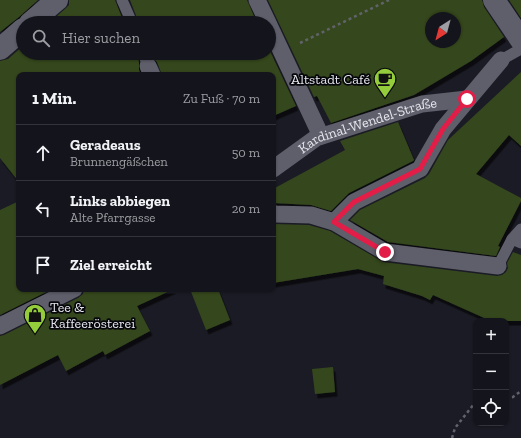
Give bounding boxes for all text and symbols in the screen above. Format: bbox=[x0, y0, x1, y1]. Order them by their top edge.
north arrow bbox=[425, 12, 461, 48]
search box bbox=[16, 16, 276, 60]
icon: search bbox=[30, 27, 52, 49]
text: Hier suchen bbox=[62, 29, 140, 47]
cafe icon: Altstadt Café bbox=[372, 66, 398, 99]
place label: Altstadt Café bbox=[291, 71, 370, 88]
text: 1 Min. bbox=[32, 88, 76, 108]
route start bbox=[458, 90, 476, 108]
text: Zu Fuß · 70 m bbox=[183, 91, 260, 106]
street label: Kardinal-Wendel-Straße bbox=[295, 94, 438, 157]
text: Geradeaus bbox=[70, 136, 141, 154]
icon: ahead bbox=[32, 142, 54, 164]
text: 50 m bbox=[232, 145, 260, 160]
text: Brunnengäßchen bbox=[70, 154, 168, 169]
text: Links abbiegen bbox=[70, 192, 170, 210]
icon: left bbox=[32, 198, 54, 220]
text: 20 m bbox=[232, 201, 260, 216]
text: Alte Pfarrgasse bbox=[70, 210, 155, 225]
route end bbox=[376, 243, 394, 261]
icon: arrive bbox=[32, 254, 54, 276]
text: Ziel erreicht bbox=[70, 256, 152, 274]
place label: Tee & Kaffeerösterei bbox=[50, 299, 135, 332]
shop icon: Tee & Kaffeerösterei bbox=[22, 302, 48, 335]
map controls bbox=[473, 318, 509, 426]
button: + bbox=[473, 318, 509, 354]
button: − bbox=[473, 354, 509, 390]
button: locate bbox=[473, 390, 509, 426]

